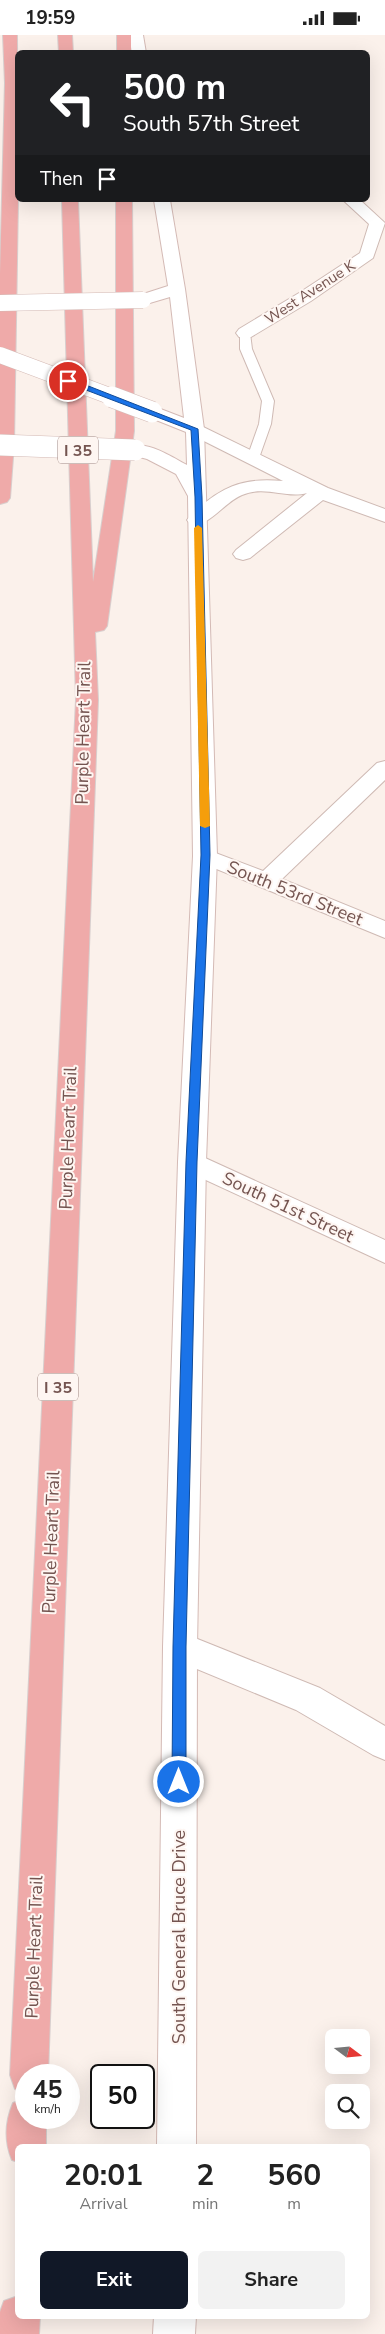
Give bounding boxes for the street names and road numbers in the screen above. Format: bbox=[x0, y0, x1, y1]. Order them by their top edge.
street label: West Avenue K bbox=[261, 255, 360, 329]
road number: I 35 bbox=[58, 437, 98, 463]
street label: Purple Heart Trail bbox=[70, 660, 96, 805]
street label: South 53rd Street bbox=[224, 855, 367, 931]
street label: Purple Heart Trail bbox=[54, 1065, 83, 1210]
street label: South 51st Street bbox=[218, 1166, 358, 1248]
road number: I 35 bbox=[38, 1373, 78, 1400]
street label: Purple Heart Trail bbox=[37, 1469, 66, 1614]
street label: South General Bruce Drive bbox=[167, 1830, 191, 2044]
street label: Purple Heart Trail bbox=[20, 1874, 49, 2019]

